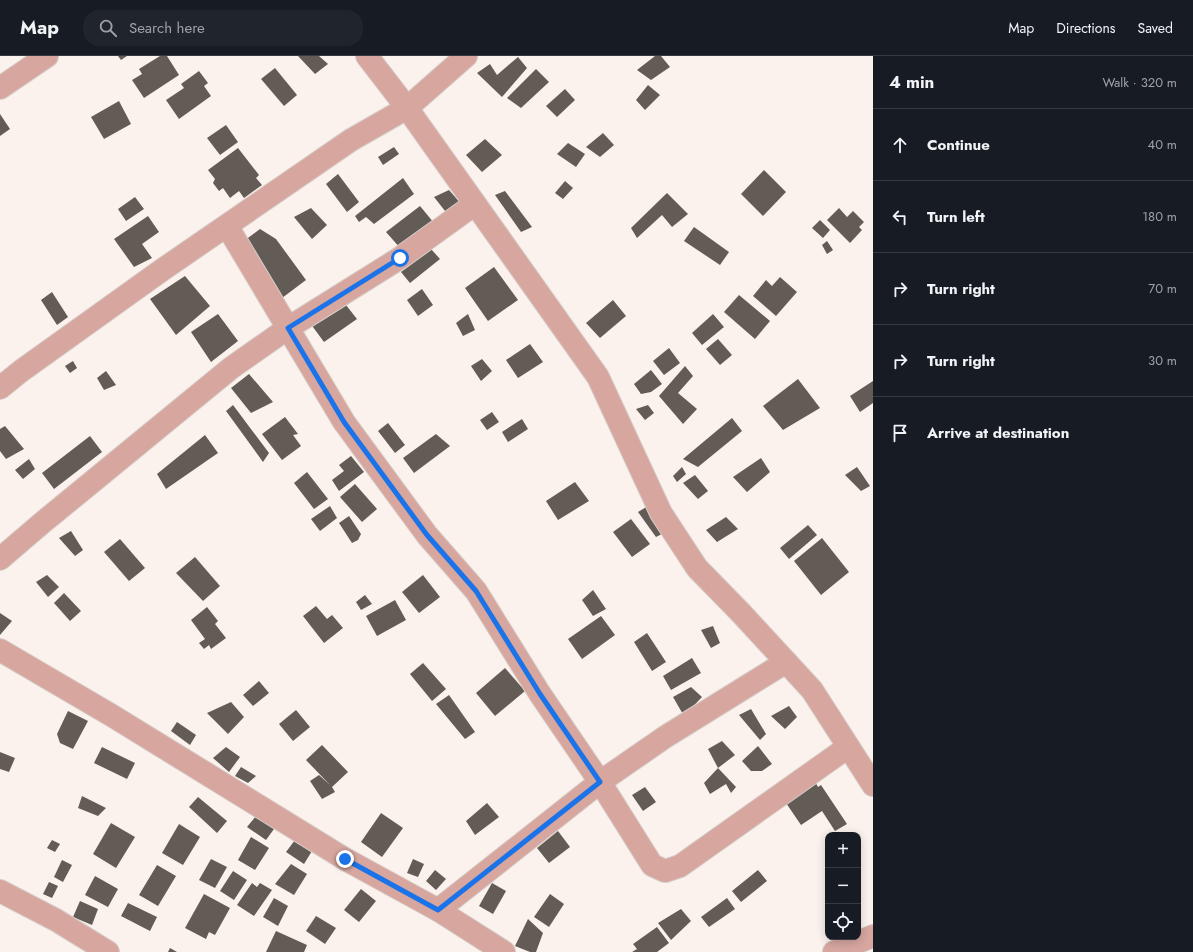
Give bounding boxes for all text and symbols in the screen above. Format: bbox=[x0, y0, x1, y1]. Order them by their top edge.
search box bbox=[83, 10, 363, 46]
text: Map bbox=[20, 14, 59, 41]
icon: search bbox=[97, 17, 119, 39]
text: Search here bbox=[129, 17, 205, 39]
text: Map bbox=[1008, 18, 1034, 38]
text: Directions bbox=[1056, 18, 1116, 38]
text: Saved bbox=[1138, 18, 1173, 38]
text: 4 min bbox=[889, 70, 934, 94]
text: Walk · 320 m bbox=[1102, 73, 1177, 92]
icon: ahead bbox=[889, 134, 911, 156]
text: Continue bbox=[927, 134, 990, 156]
text: 40 m bbox=[1148, 135, 1177, 154]
icon: left bbox=[889, 206, 911, 228]
text: Turn left bbox=[927, 206, 985, 228]
text: 180 m bbox=[1142, 207, 1177, 226]
route start bbox=[391, 249, 409, 267]
icon: right bbox=[889, 278, 911, 300]
text: Turn right bbox=[927, 278, 995, 300]
text: 70 m bbox=[1148, 279, 1177, 298]
icon: right bbox=[889, 350, 911, 372]
text: Turn right bbox=[927, 350, 995, 372]
text: 30 m bbox=[1148, 351, 1177, 370]
icon: arrive bbox=[889, 422, 911, 444]
text: Arrive at destination bbox=[927, 422, 1069, 444]
map controls bbox=[825, 832, 861, 940]
button: + bbox=[825, 832, 861, 868]
route end bbox=[336, 850, 354, 868]
button: − bbox=[825, 868, 861, 904]
button: locate bbox=[825, 904, 861, 940]

